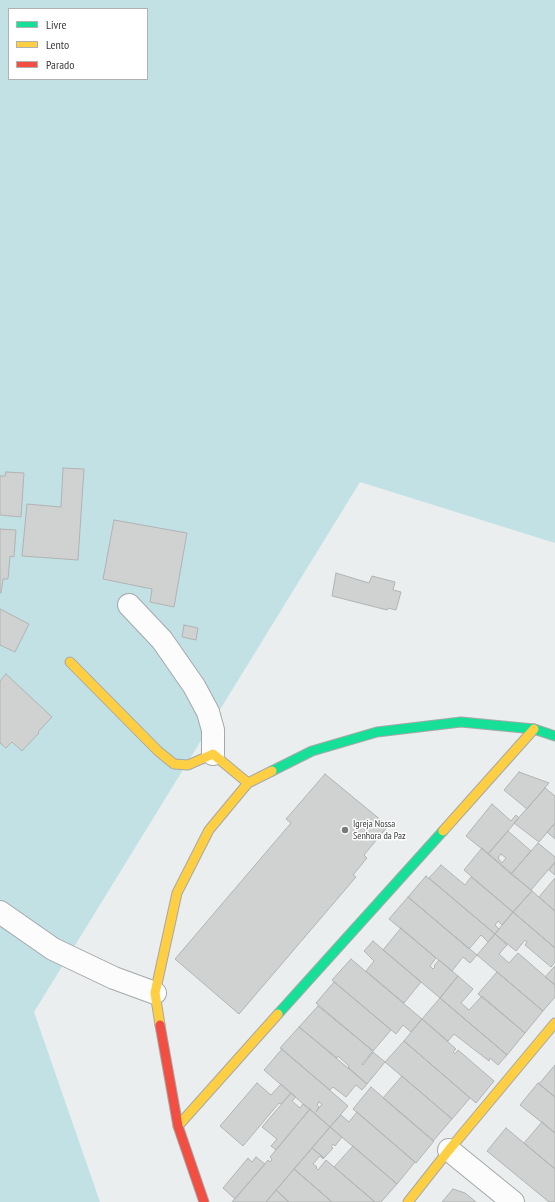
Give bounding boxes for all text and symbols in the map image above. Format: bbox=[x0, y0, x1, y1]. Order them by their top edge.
legend bbox=[8, 8, 148, 80]
text: Livre bbox=[46, 17, 66, 32]
text: Lento bbox=[46, 37, 69, 52]
text: Parado bbox=[46, 57, 74, 72]
place label: Igreja Nossa Senhora da Paz bbox=[353, 818, 406, 842]
marker: Igreja Nossa Senhora da Paz bbox=[340, 825, 350, 835]

